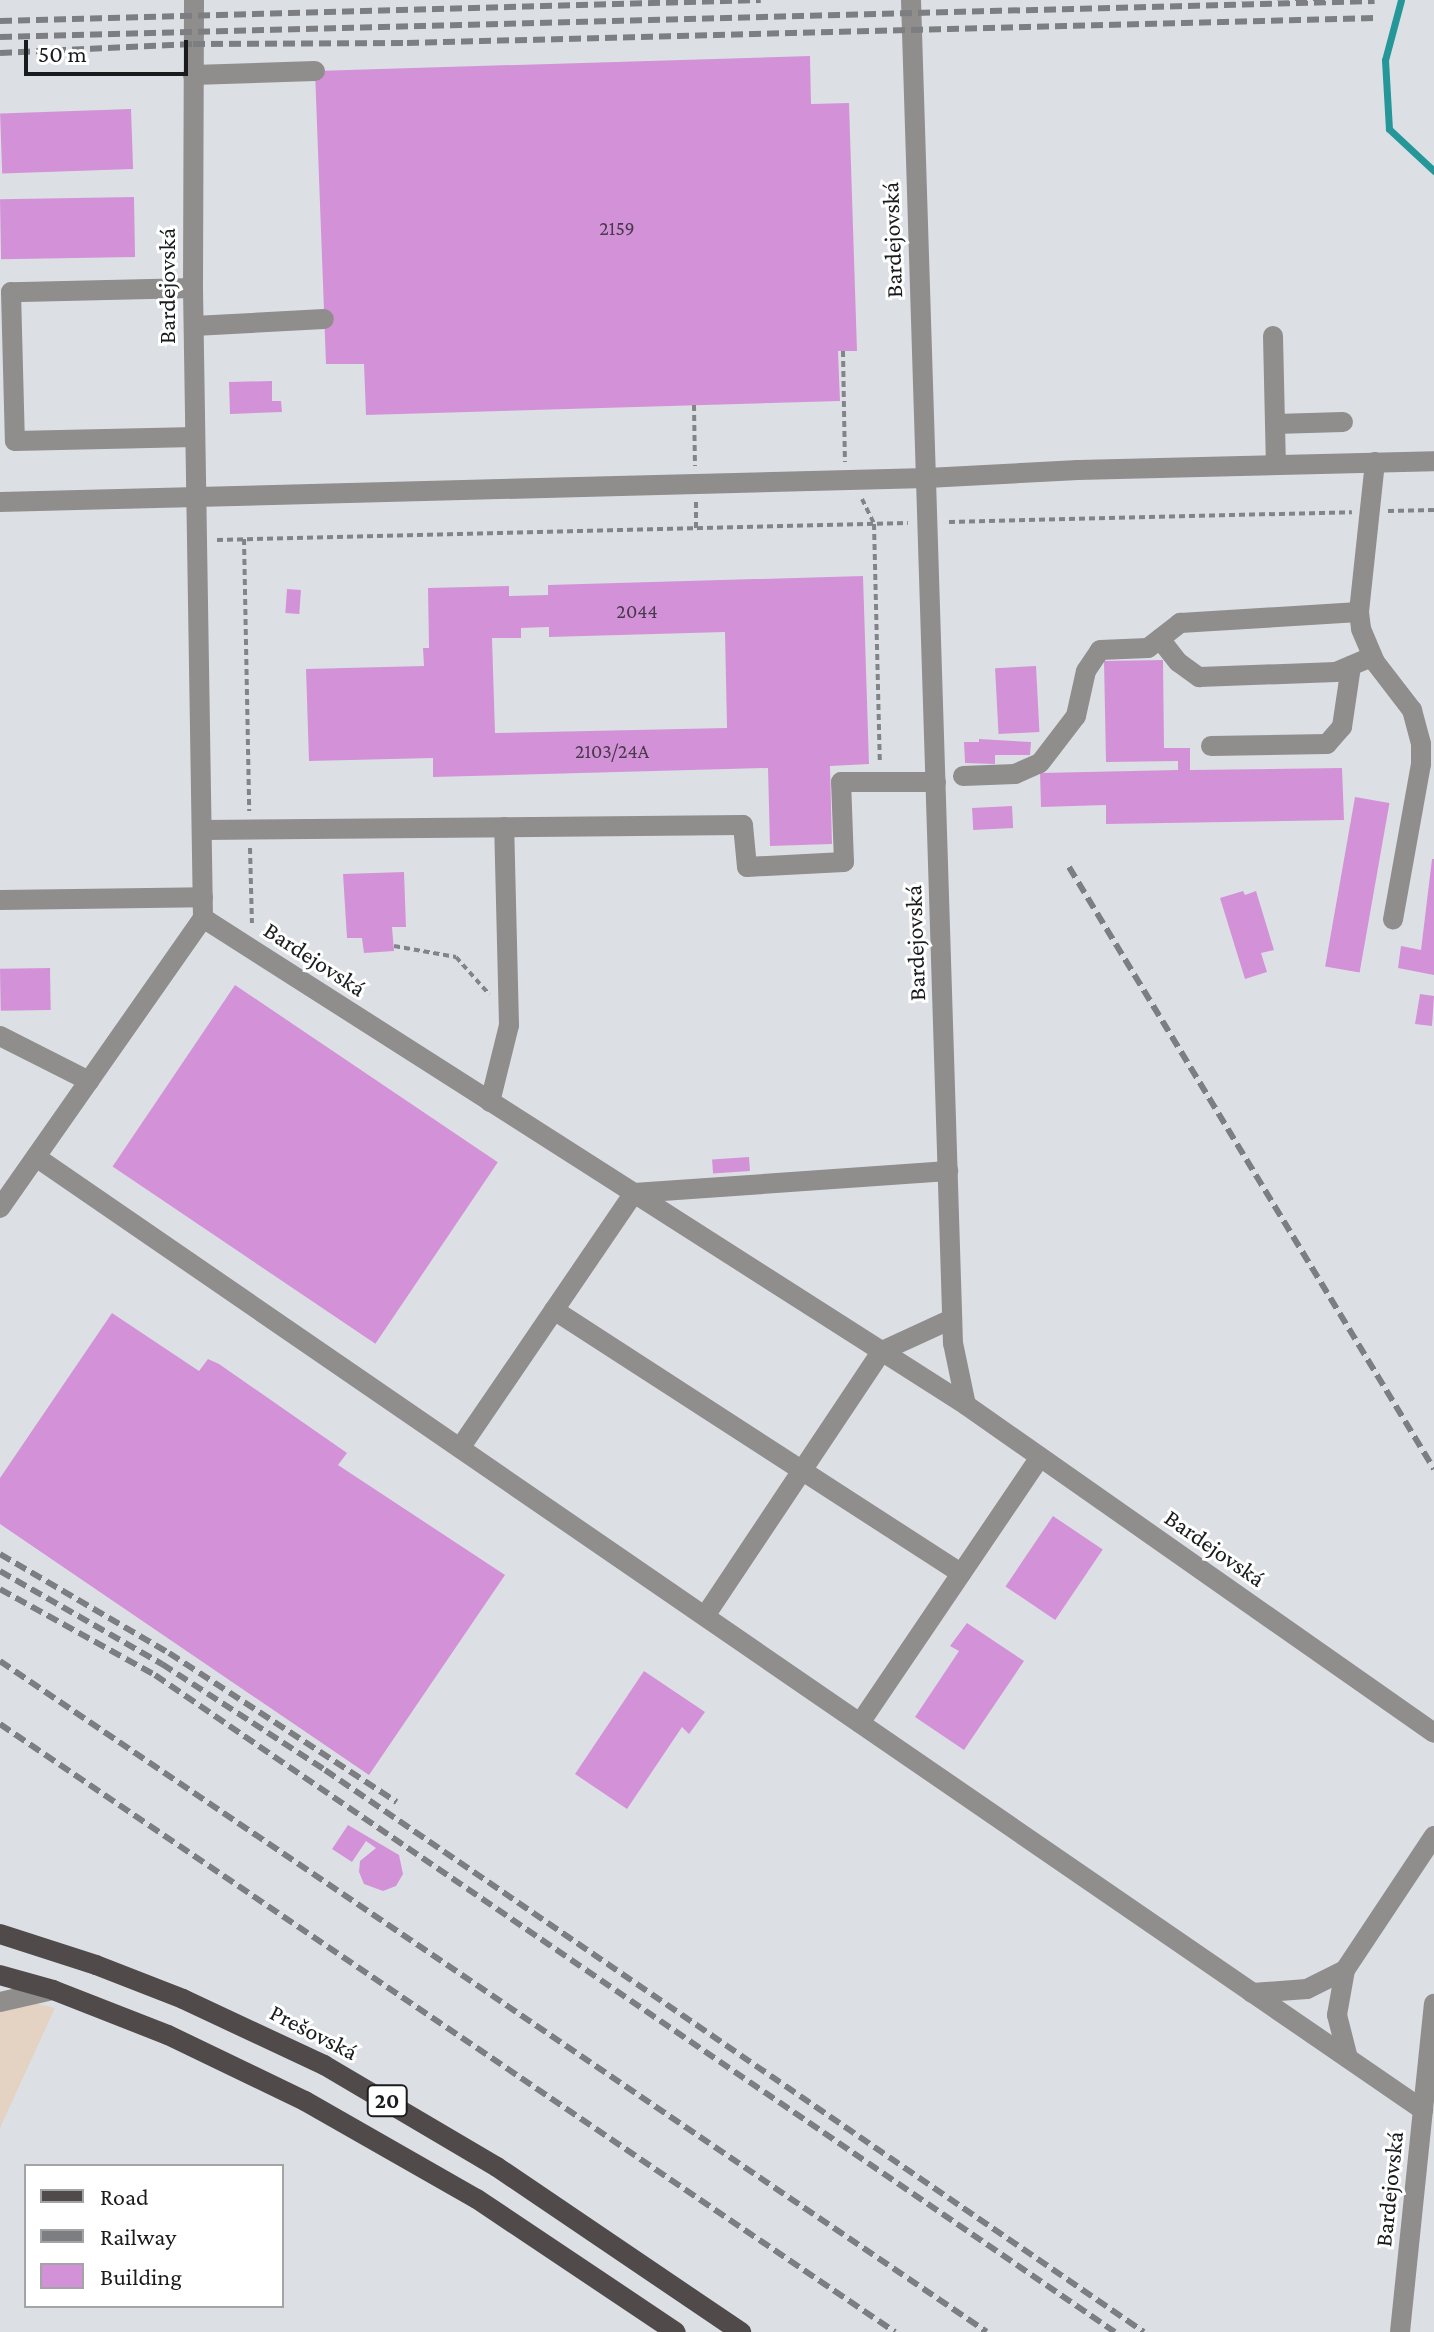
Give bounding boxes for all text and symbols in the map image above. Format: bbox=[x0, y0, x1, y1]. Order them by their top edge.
scale bar bbox=[28, 24, 192, 74]
text: 50 m bbox=[38, 40, 87, 67]
street label: Bardejovská bbox=[876, 182, 908, 298]
house number: 2159 bbox=[599, 216, 635, 240]
street label: Bardejovská bbox=[153, 228, 181, 344]
house number: 2044 bbox=[616, 599, 658, 623]
house number: 2103/24A bbox=[575, 739, 649, 763]
street label: Bardejovská bbox=[899, 885, 931, 1001]
street label: Bardejovská bbox=[259, 915, 371, 1003]
street label: Bardejovská bbox=[1159, 1503, 1271, 1593]
street label: Prešovská bbox=[265, 1998, 363, 2066]
road number: 20 bbox=[365, 2083, 409, 2119]
street label: Bardejovská bbox=[1369, 2130, 1409, 2248]
legend bbox=[24, 2164, 284, 2308]
text: Road bbox=[100, 2183, 149, 2210]
text: Railway bbox=[100, 2223, 176, 2250]
text: Building bbox=[100, 2263, 182, 2290]

